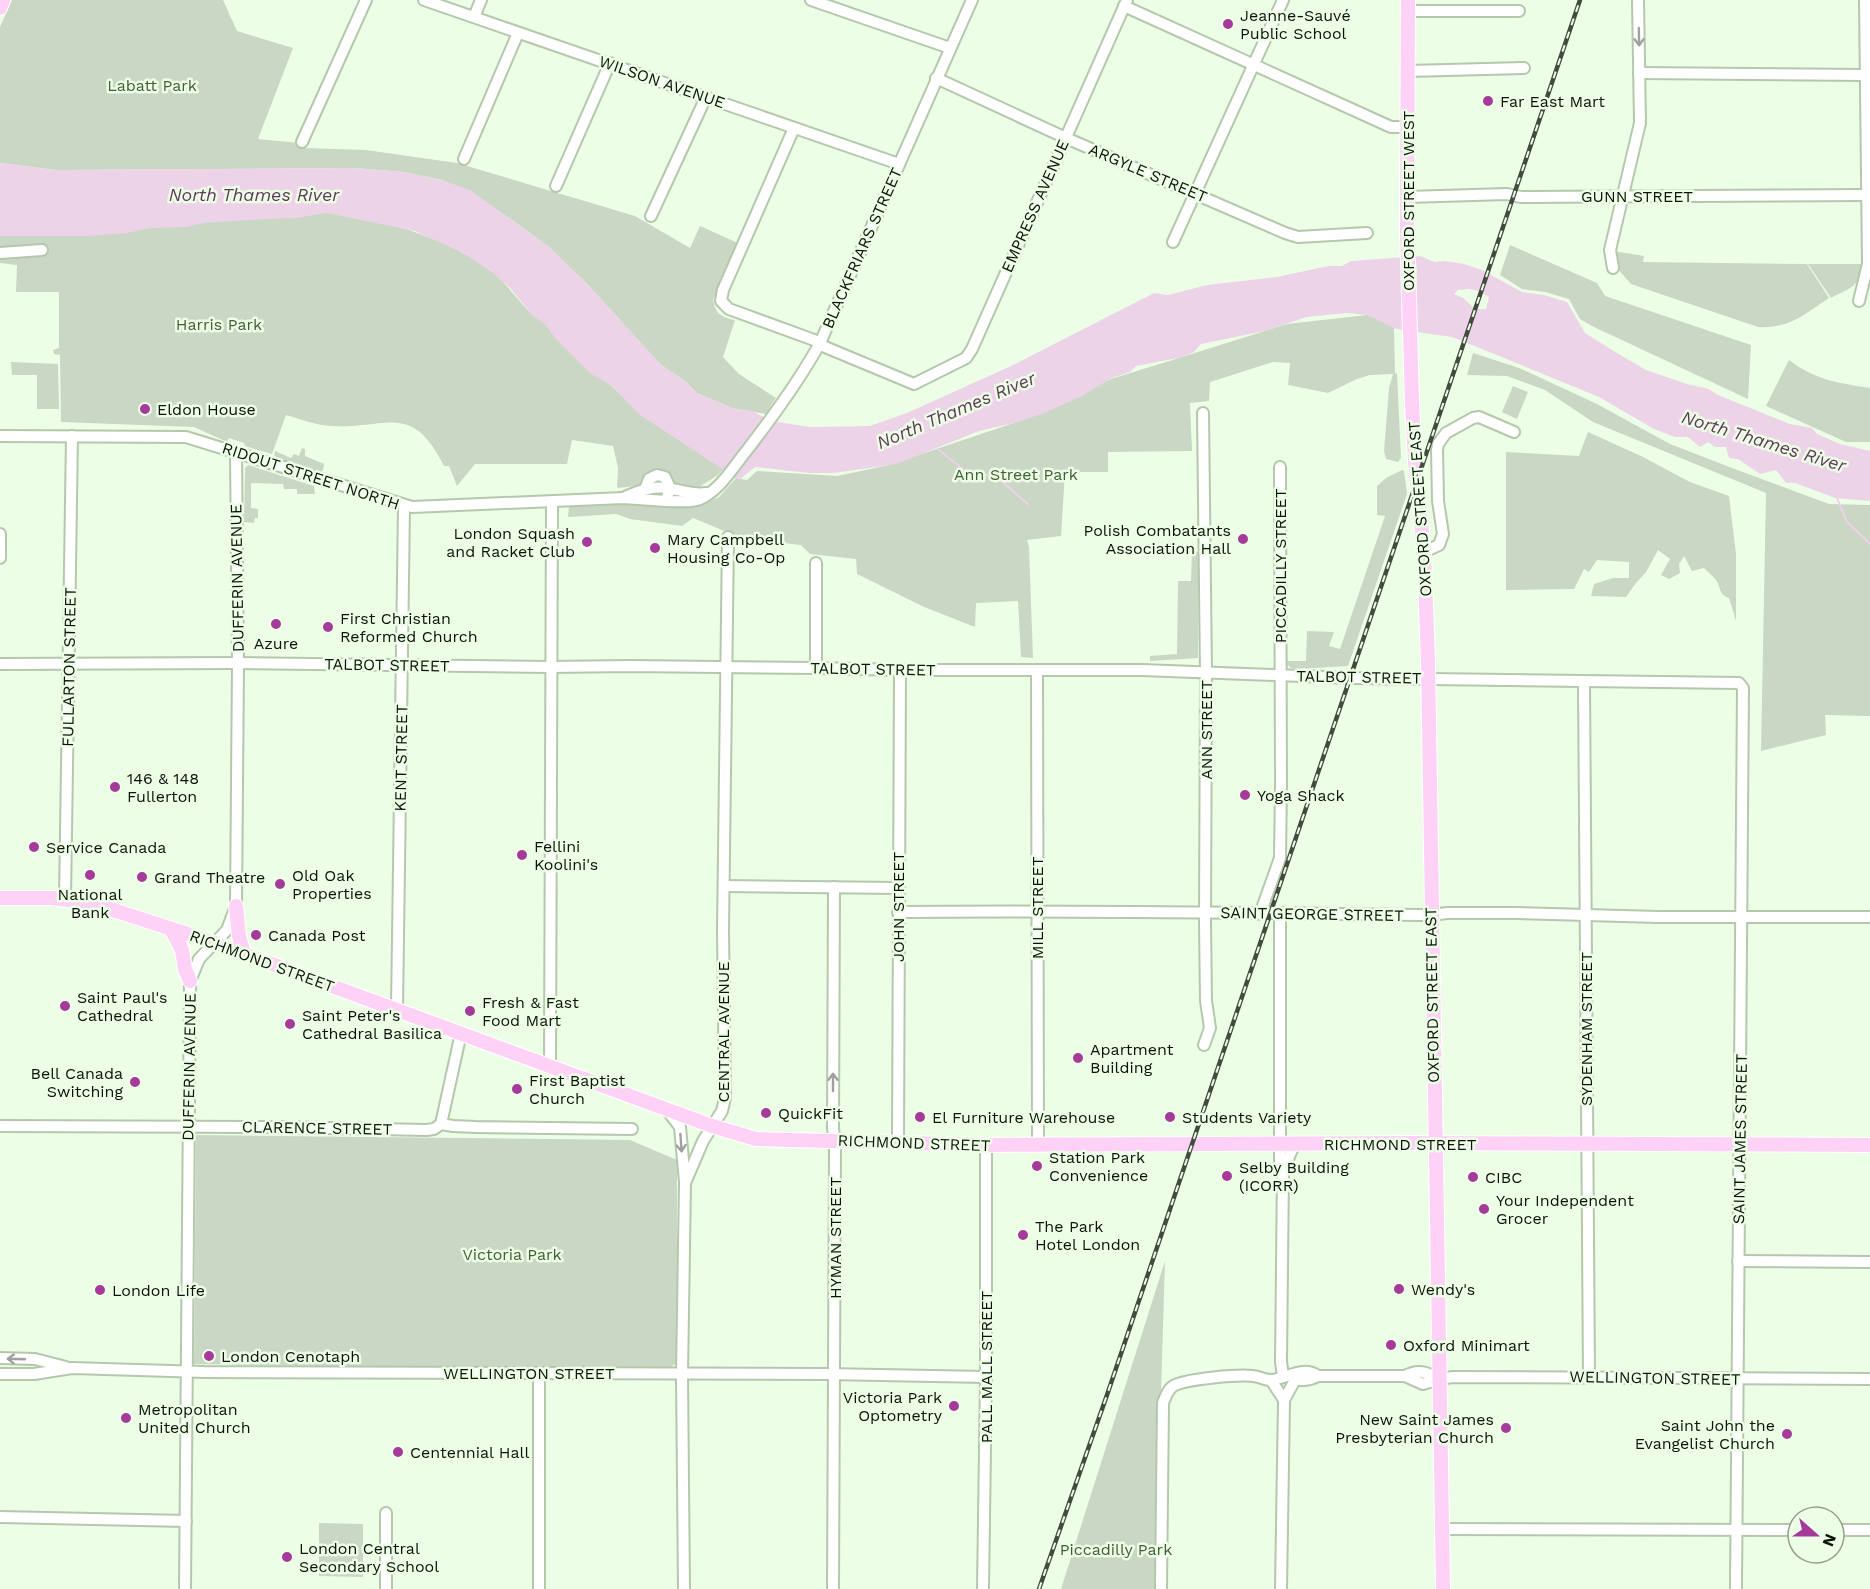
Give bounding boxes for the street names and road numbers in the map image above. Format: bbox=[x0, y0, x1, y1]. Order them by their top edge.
street label: WILSON AVENUE bbox=[597, 52, 727, 112]
street label: OXFORD STREET WEST bbox=[1399, 111, 1418, 291]
street label: EMPRESS AVENUE bbox=[997, 137, 1073, 275]
street label: ARGYLE STREET bbox=[1086, 139, 1210, 207]
street label: BLACKFRIARS STREET bbox=[818, 164, 906, 331]
street label: GUNN STREET bbox=[1581, 187, 1693, 206]
street label: OXFORD STREET EAST bbox=[1404, 420, 1436, 597]
street label: RIDOUT STREET NORTH bbox=[220, 438, 402, 514]
street label: PICCADILLY STREET bbox=[1271, 488, 1290, 643]
street label: DUFFERIN AVENUE bbox=[226, 504, 248, 652]
street label: FULLARTON STREET bbox=[58, 587, 80, 747]
street label: TALBOT STREET bbox=[324, 654, 450, 676]
street label: TALBOT STREET bbox=[810, 658, 936, 680]
street label: TALBOT STREET bbox=[1296, 666, 1422, 688]
street label: ANN STREET bbox=[1197, 680, 1216, 780]
street label: KENT STREET bbox=[391, 704, 411, 812]
street label: JOHN STREET bbox=[889, 852, 908, 962]
street label: MILL STREET bbox=[1028, 856, 1047, 959]
street label: SAINT GEORGE STREET bbox=[1220, 903, 1404, 925]
street label: OXFORD STREET EAST bbox=[1421, 907, 1443, 1083]
street label: RICHMOND STREET bbox=[187, 926, 337, 996]
street label: SYDENHAM STREET bbox=[1577, 952, 1596, 1106]
street label: CENTRAL AVENUE bbox=[714, 961, 733, 1103]
street label: DUFFERIN AVENUE bbox=[178, 993, 200, 1141]
street label: SAINT JAMES STREET bbox=[1729, 1053, 1751, 1224]
street label: CLARENCE STREET bbox=[242, 1117, 393, 1139]
street label: RICHMOND STREET bbox=[837, 1131, 991, 1155]
street label: RICHMOND STREET bbox=[1324, 1135, 1477, 1154]
street label: HYMAN STREET bbox=[826, 1177, 845, 1299]
street label: PALL MALL STREET bbox=[977, 1291, 996, 1443]
street label: WELLINGTON STREET bbox=[443, 1364, 615, 1383]
street label: WELLINGTON STREET bbox=[1569, 1367, 1741, 1389]

